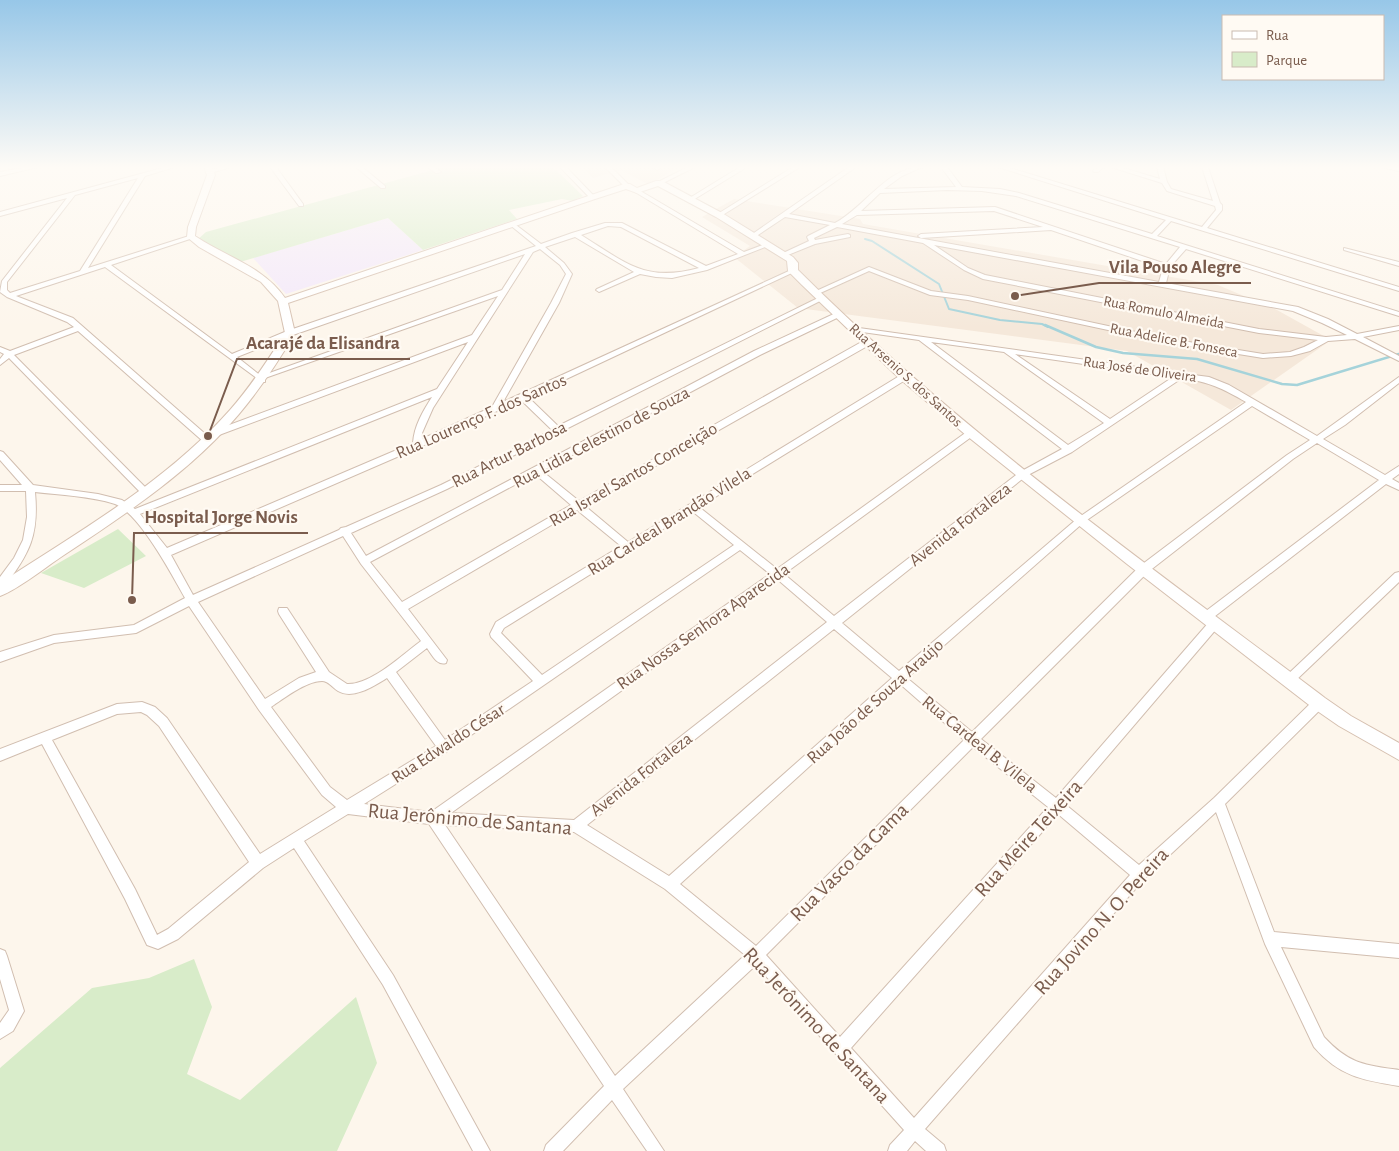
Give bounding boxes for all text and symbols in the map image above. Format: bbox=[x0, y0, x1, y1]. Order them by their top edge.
legend bbox=[1222, 15, 1384, 80]
text: Rua bbox=[1266, 28, 1289, 43]
text: Parque bbox=[1266, 53, 1307, 68]
callout: Vila Pouso Alegre bbox=[1099, 249, 1251, 283]
text: Vila Pouso Alegre bbox=[1109, 258, 1241, 277]
street label: Rua Romulo Almeida bbox=[1102, 293, 1226, 332]
street label: Rua Arsenio S. dos Santos bbox=[846, 321, 965, 430]
street label: Rua Adelice B. Fonseca bbox=[1109, 321, 1239, 360]
callout: Acarajé da Elisandra bbox=[237, 325, 410, 359]
text: Acarajé da Elisandra bbox=[246, 334, 400, 353]
street label: Rua José de Oliveira bbox=[1082, 354, 1198, 385]
street label: Rua Lourenço F. dos Santos bbox=[393, 371, 569, 463]
street label: Rua Lidia Celestino de Souza bbox=[510, 384, 693, 492]
street label: Rua Artur Barbosa bbox=[449, 418, 570, 492]
street label: Rua Israel Santos Conceição bbox=[546, 419, 721, 530]
street label: Rua Cardeal Brandão Vilela bbox=[585, 464, 754, 579]
street label: Avenida Fortaleza bbox=[906, 479, 1015, 570]
callout: Hospital Jorge Novis bbox=[134, 499, 308, 533]
text: Hospital Jorge Novis bbox=[144, 508, 298, 527]
street label: Rua Nossa Senhora Aparecida bbox=[614, 560, 793, 693]
street label: Rua João de Souza Araújo bbox=[804, 636, 947, 768]
street label: Rua Cardeal B. Vilela bbox=[918, 693, 1041, 797]
street label: Rua Edwaldo César bbox=[389, 700, 509, 787]
street label: Avenida Fortaleza bbox=[587, 729, 696, 820]
street label: Rua Meire Teixeira bbox=[971, 776, 1086, 901]
street label: Rua Vasco da Gama bbox=[786, 799, 913, 925]
street label: Rua Jerônimo de Santana bbox=[367, 800, 573, 839]
street label: Rua Jovino N. O. Pereira bbox=[1030, 843, 1173, 999]
street label: Rua Jerônimo de Santana bbox=[739, 943, 894, 1108]

